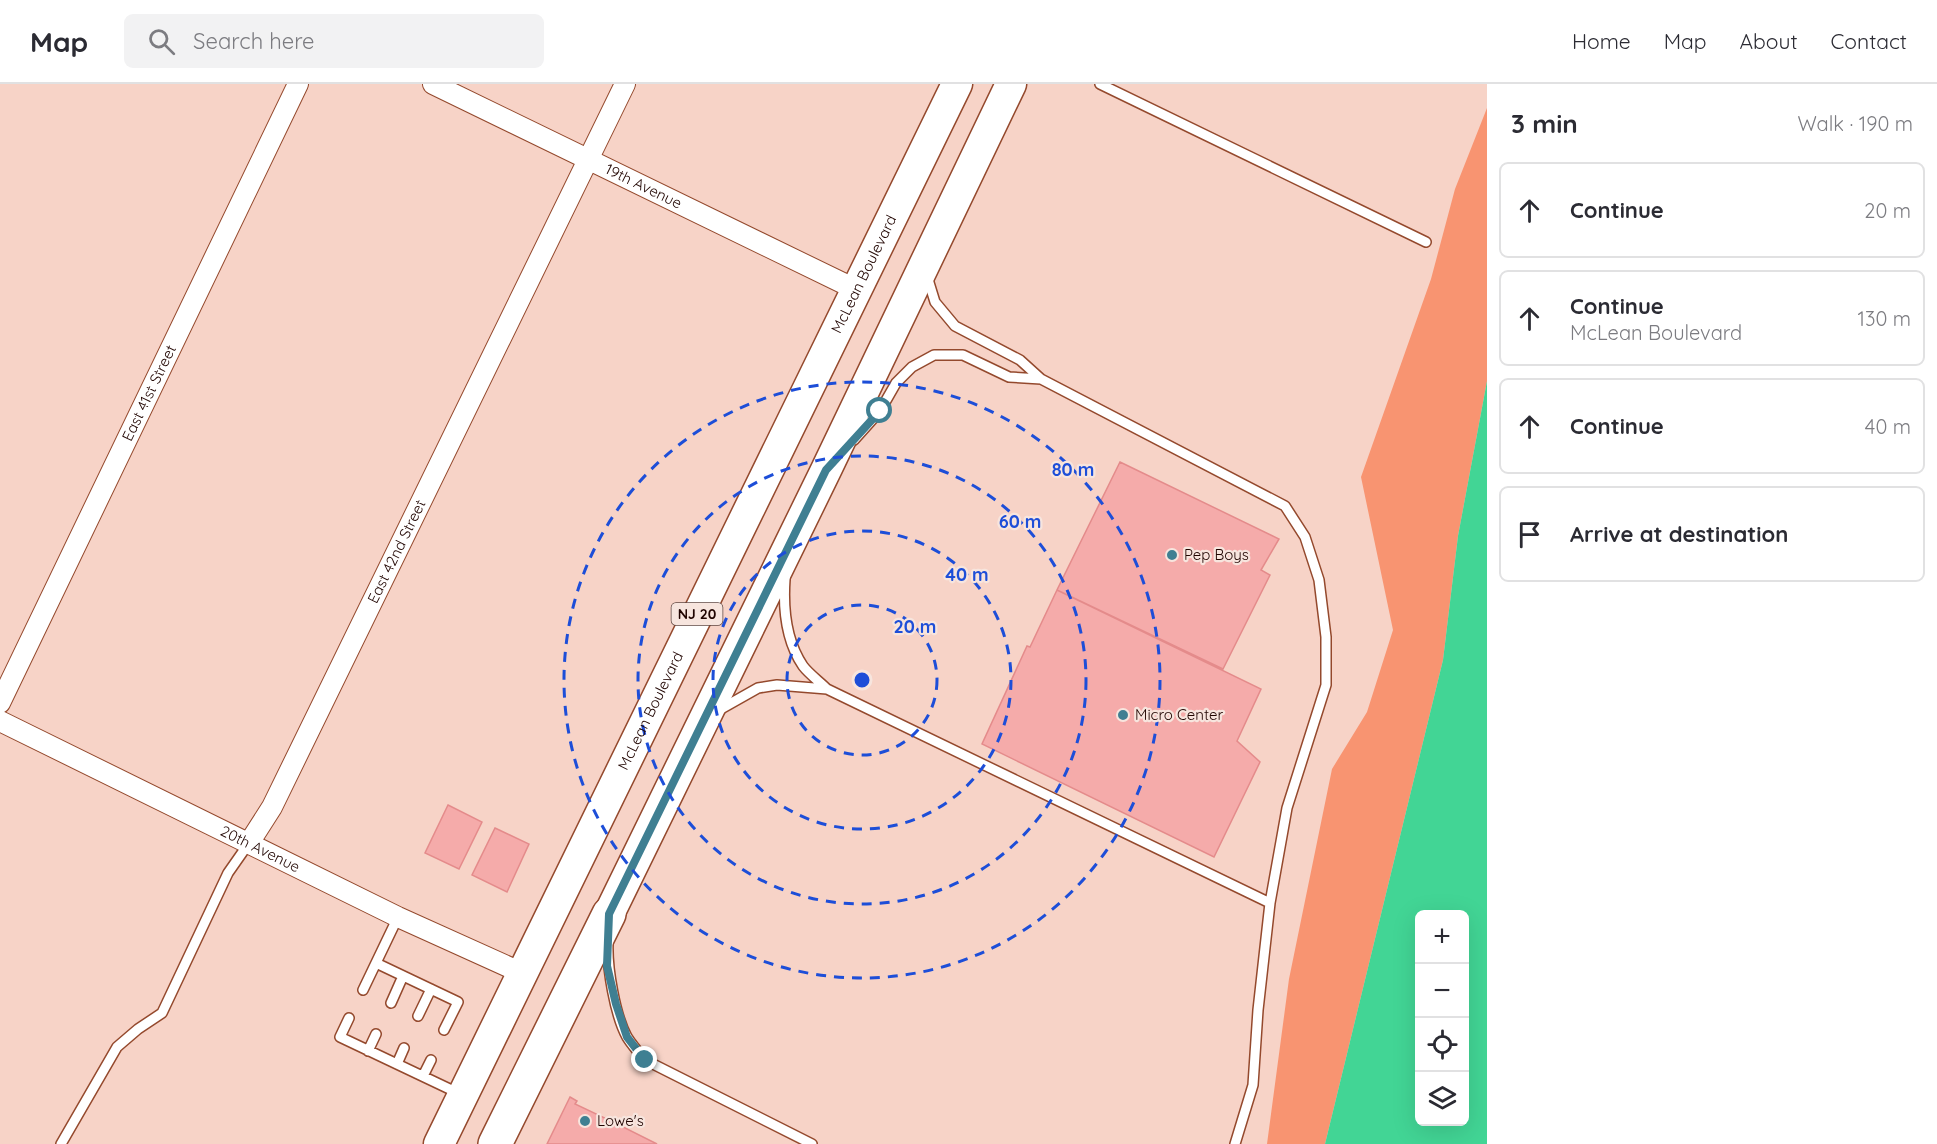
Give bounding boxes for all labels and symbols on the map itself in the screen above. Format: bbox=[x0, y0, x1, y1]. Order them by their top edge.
street label: 19th Avenue bbox=[602, 159, 685, 212]
street label: McLean Boulevard bbox=[827, 212, 900, 336]
street label: East 41st Street bbox=[118, 342, 180, 444]
route start bbox=[866, 397, 892, 423]
text: 80 m bbox=[1052, 458, 1094, 481]
street label: East 42nd Street bbox=[363, 496, 430, 606]
text: 60 m bbox=[999, 510, 1041, 533]
place label: Pep Boys bbox=[1184, 545, 1249, 564]
marker: Pep Boys bbox=[1165, 548, 1179, 562]
text: 40 m bbox=[945, 563, 989, 586]
road number: NJ 20 bbox=[672, 603, 722, 625]
text: 20 m bbox=[894, 615, 936, 638]
street label: McLean Boulevard bbox=[613, 648, 687, 773]
centre of rings bbox=[852, 670, 872, 690]
place label: Micro Center bbox=[1135, 705, 1223, 724]
marker: Micro Center bbox=[1116, 708, 1130, 722]
street label: 20th Avenue bbox=[217, 821, 303, 876]
route end bbox=[631, 1046, 657, 1072]
place label: Lowe's bbox=[597, 1111, 644, 1130]
marker: Lowe's bbox=[578, 1114, 592, 1128]

